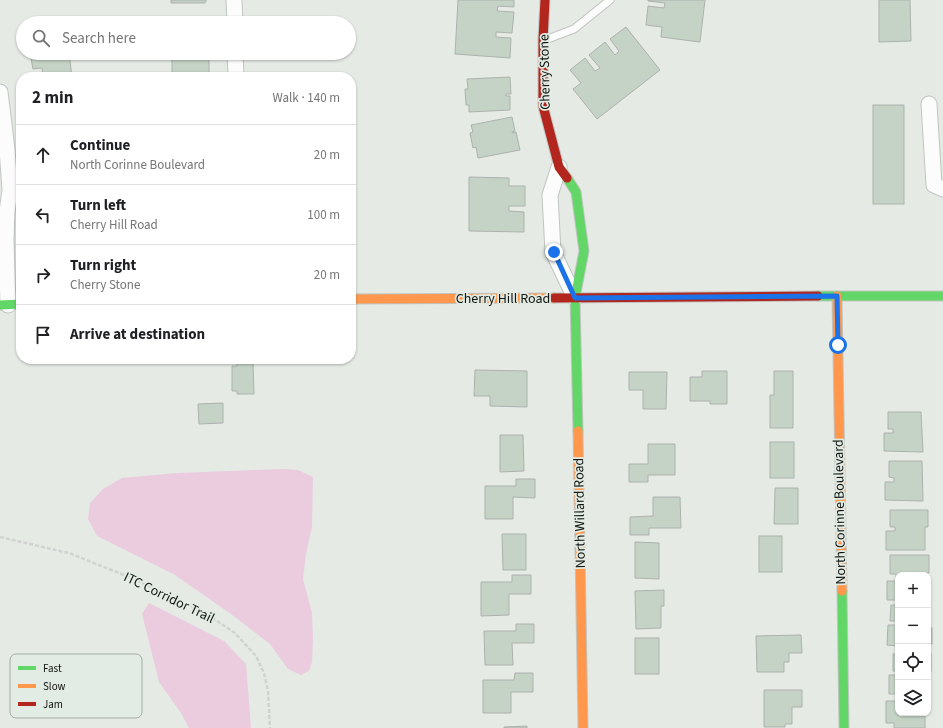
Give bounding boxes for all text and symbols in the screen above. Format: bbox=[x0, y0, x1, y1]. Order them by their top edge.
search box bbox=[16, 16, 356, 60]
icon: search bbox=[30, 27, 52, 49]
text: Search here bbox=[62, 28, 136, 49]
street label: Cherry Stone bbox=[534, 34, 556, 110]
text: 2 min bbox=[32, 86, 73, 110]
text: Walk · 140 m bbox=[272, 89, 340, 107]
text: Continue bbox=[70, 135, 130, 156]
icon: ahead bbox=[32, 144, 54, 166]
text: 20 m bbox=[314, 146, 340, 164]
text: North Corinne Boulevard bbox=[70, 156, 205, 174]
text: Turn left bbox=[70, 195, 126, 216]
icon: left bbox=[32, 204, 54, 226]
text: 100 m bbox=[307, 206, 340, 224]
text: Cherry Hill Road bbox=[70, 216, 158, 234]
route end bbox=[545, 243, 563, 261]
text: Turn right bbox=[70, 255, 136, 276]
icon: right bbox=[32, 264, 54, 286]
text: 20 m bbox=[314, 266, 340, 284]
text: Cherry Stone bbox=[70, 276, 140, 294]
street label: Cherry Hill Road bbox=[456, 289, 550, 309]
icon: arrive bbox=[32, 324, 54, 346]
text: Arrive at destination bbox=[70, 324, 205, 345]
route start bbox=[829, 336, 847, 354]
street label: North Corinne Boulevard bbox=[829, 439, 851, 585]
street label: North Willard Road bbox=[569, 458, 591, 568]
street label: ITC Corridor Trail bbox=[120, 567, 218, 629]
map controls bbox=[895, 572, 931, 716]
button: + bbox=[895, 572, 931, 608]
button: − bbox=[895, 608, 931, 644]
button: locate bbox=[895, 644, 931, 680]
legend bbox=[10, 654, 142, 718]
text: Fast bbox=[43, 661, 62, 676]
text: Slow bbox=[43, 679, 66, 694]
button: layers bbox=[895, 680, 931, 716]
text: Jam bbox=[43, 697, 63, 712]

